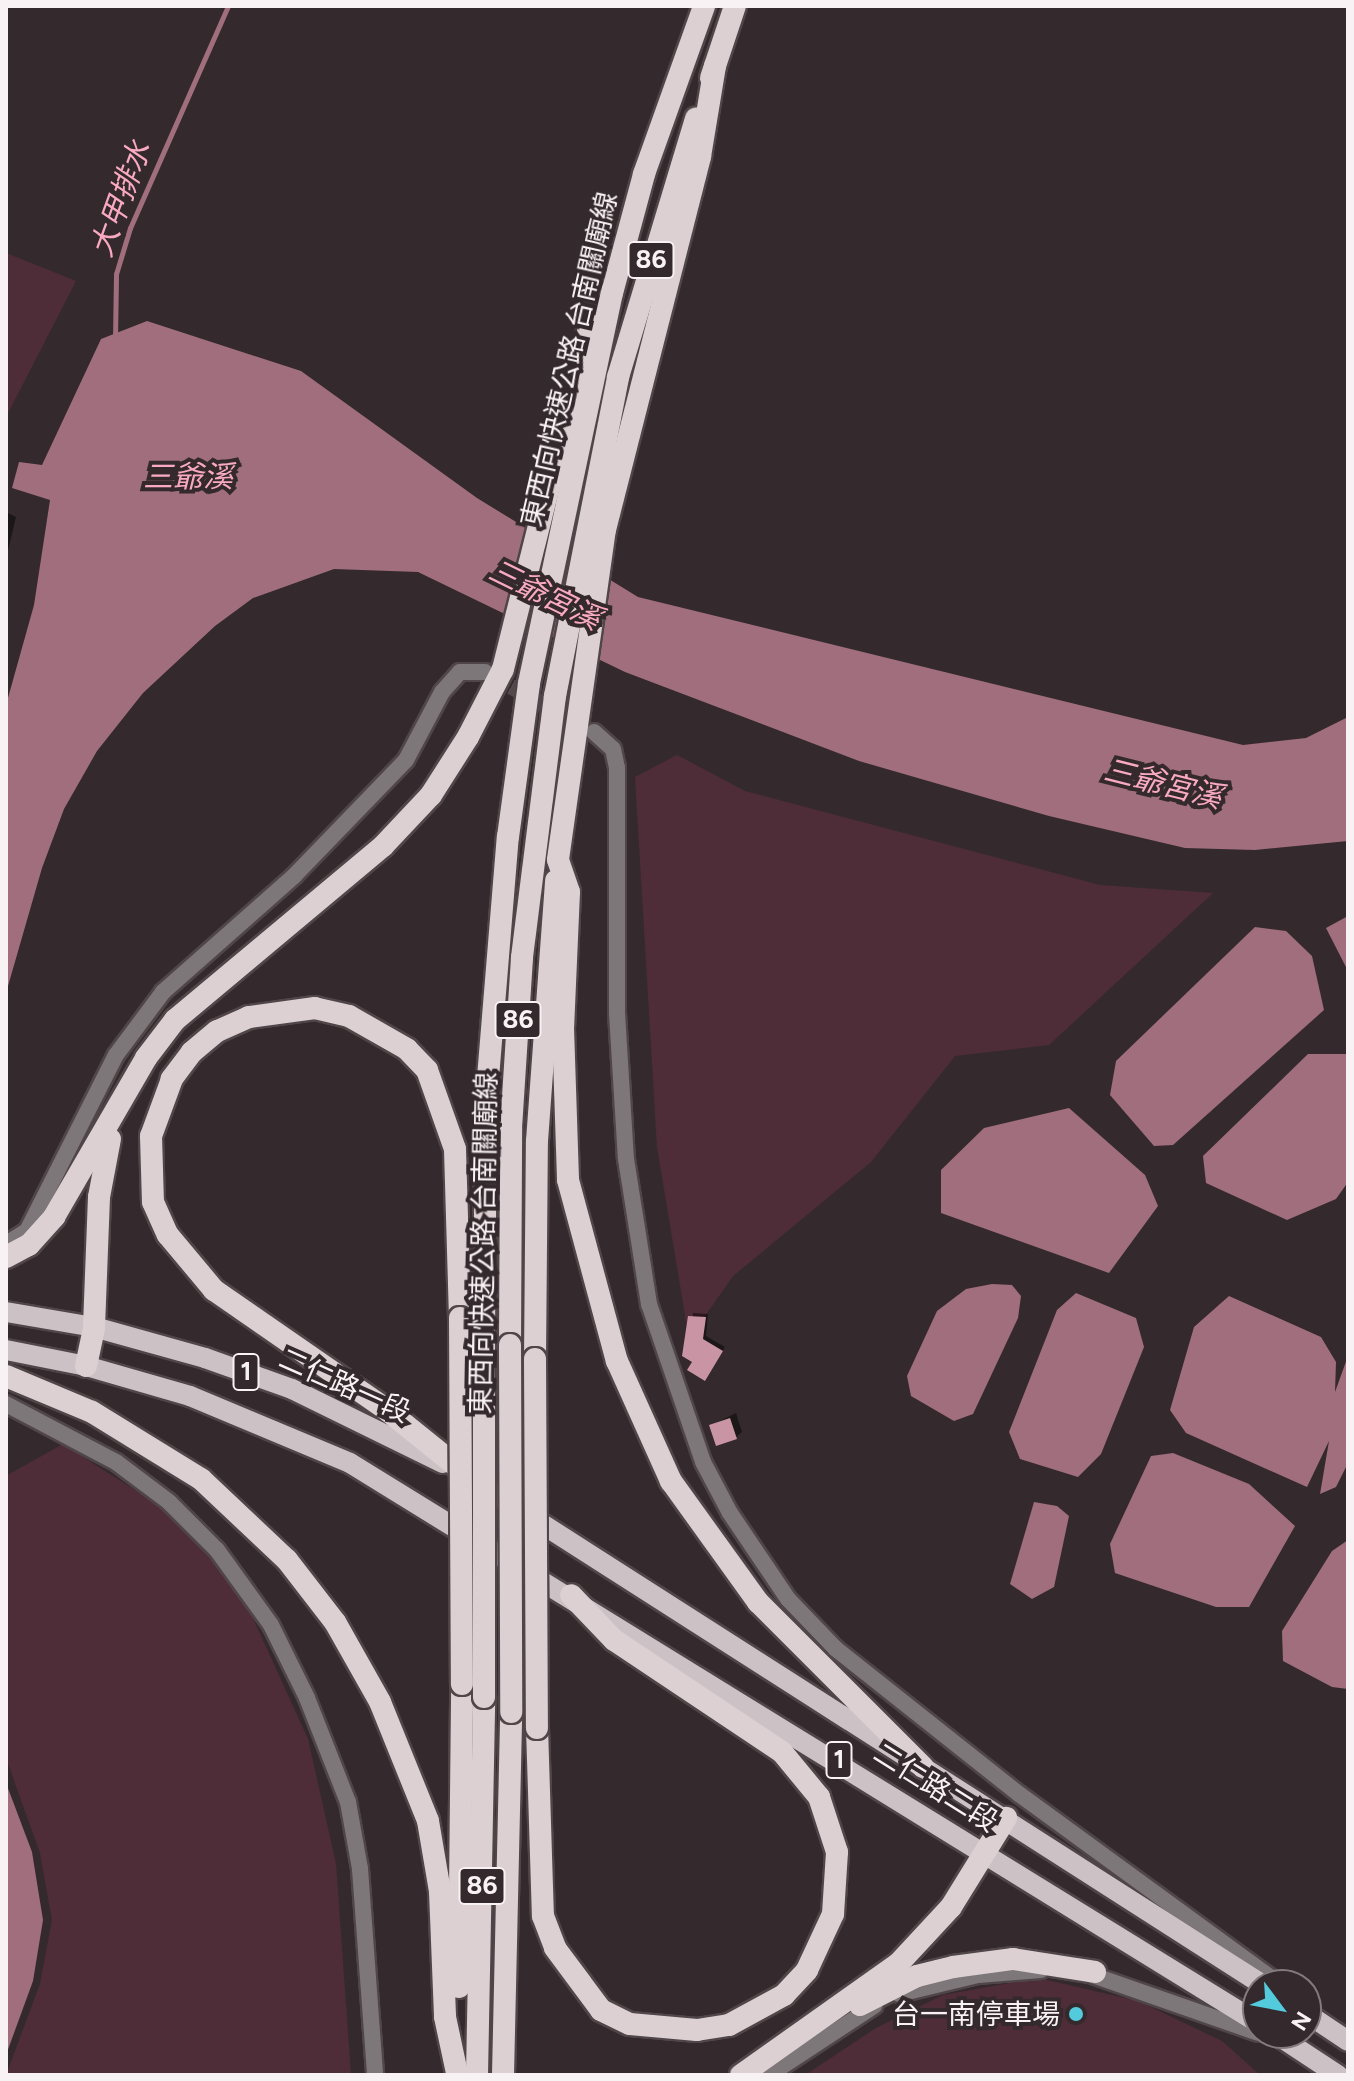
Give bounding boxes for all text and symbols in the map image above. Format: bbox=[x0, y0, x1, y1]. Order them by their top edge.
water label: 大甲排水 bbox=[84, 136, 158, 262]
street label: 東西向快速公路 台南關廟線 bbox=[514, 188, 624, 530]
road number: 86 bbox=[627, 238, 675, 282]
water label: 三爺溪 bbox=[143, 459, 233, 495]
water label: 三爺宮溪 bbox=[483, 553, 607, 637]
water label: 三爺宮溪 bbox=[1100, 752, 1226, 816]
road number: 86 bbox=[494, 998, 542, 1042]
street label: 東西向快速公路 台南關廟線 bbox=[463, 1071, 503, 1415]
street label: 二仁路一段 bbox=[274, 1341, 416, 1429]
road number: 1 bbox=[232, 1350, 260, 1394]
street label: 二仁路二段 bbox=[868, 1736, 1004, 1838]
road number: 1 bbox=[825, 1738, 853, 1782]
road number: 86 bbox=[458, 1864, 506, 1908]
north arrow bbox=[1242, 1969, 1322, 2049]
place label: 台一南停車場 bbox=[892, 1997, 1060, 2031]
marker: 台一南停車場 bbox=[1067, 2005, 1085, 2023]
text: N bbox=[1285, 2007, 1317, 2035]

